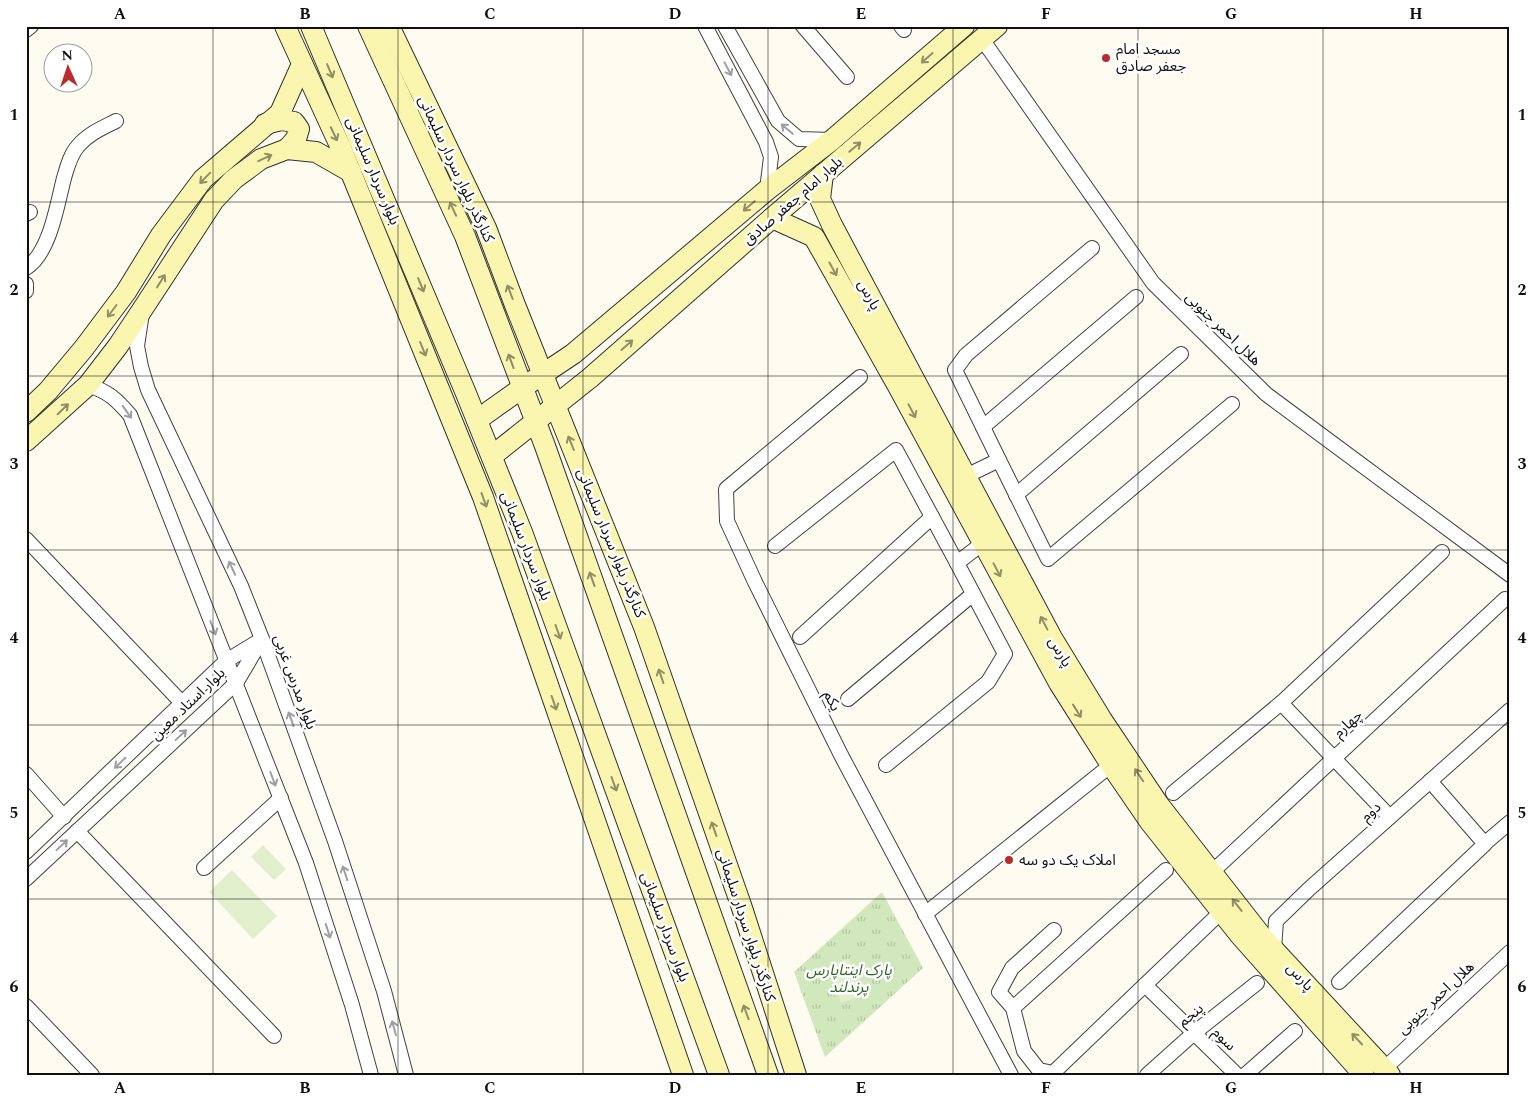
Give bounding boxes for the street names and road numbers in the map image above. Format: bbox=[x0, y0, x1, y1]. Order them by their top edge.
street label: کنارگذر بلوار سردار سلیمانی bbox=[412, 92, 501, 247]
street label: بلوار سردار سلیمانی bbox=[340, 113, 406, 229]
street label: بلوار امام جعفر صادق bbox=[738, 151, 848, 251]
street label: پارس bbox=[851, 275, 887, 315]
street label: هلال احمر جنوبی bbox=[1180, 286, 1266, 372]
street label: کنارگذر بلوار سردار سلیمانی bbox=[570, 465, 652, 622]
street label: بلوار سردار سلیمانی bbox=[495, 488, 557, 604]
street label: بلوار مدرس غربی bbox=[267, 631, 323, 733]
street label: پارس bbox=[1042, 632, 1078, 672]
street label: بلوار استاد معین bbox=[145, 662, 231, 746]
street label: یکم bbox=[817, 687, 847, 715]
street label: چهارم bbox=[1328, 704, 1368, 744]
street label: دوم bbox=[1355, 796, 1387, 828]
street label: کنارگذر بلوار سردار سلیمانی bbox=[710, 846, 782, 1005]
street label: بلوار سردار سلیمانی bbox=[634, 869, 696, 985]
street label: هلال احمر جنوبی bbox=[1392, 956, 1480, 1040]
street label: پارس bbox=[1281, 957, 1319, 997]
street label: پنجم bbox=[1173, 997, 1209, 1033]
street label: سوم bbox=[1207, 1022, 1242, 1057]

